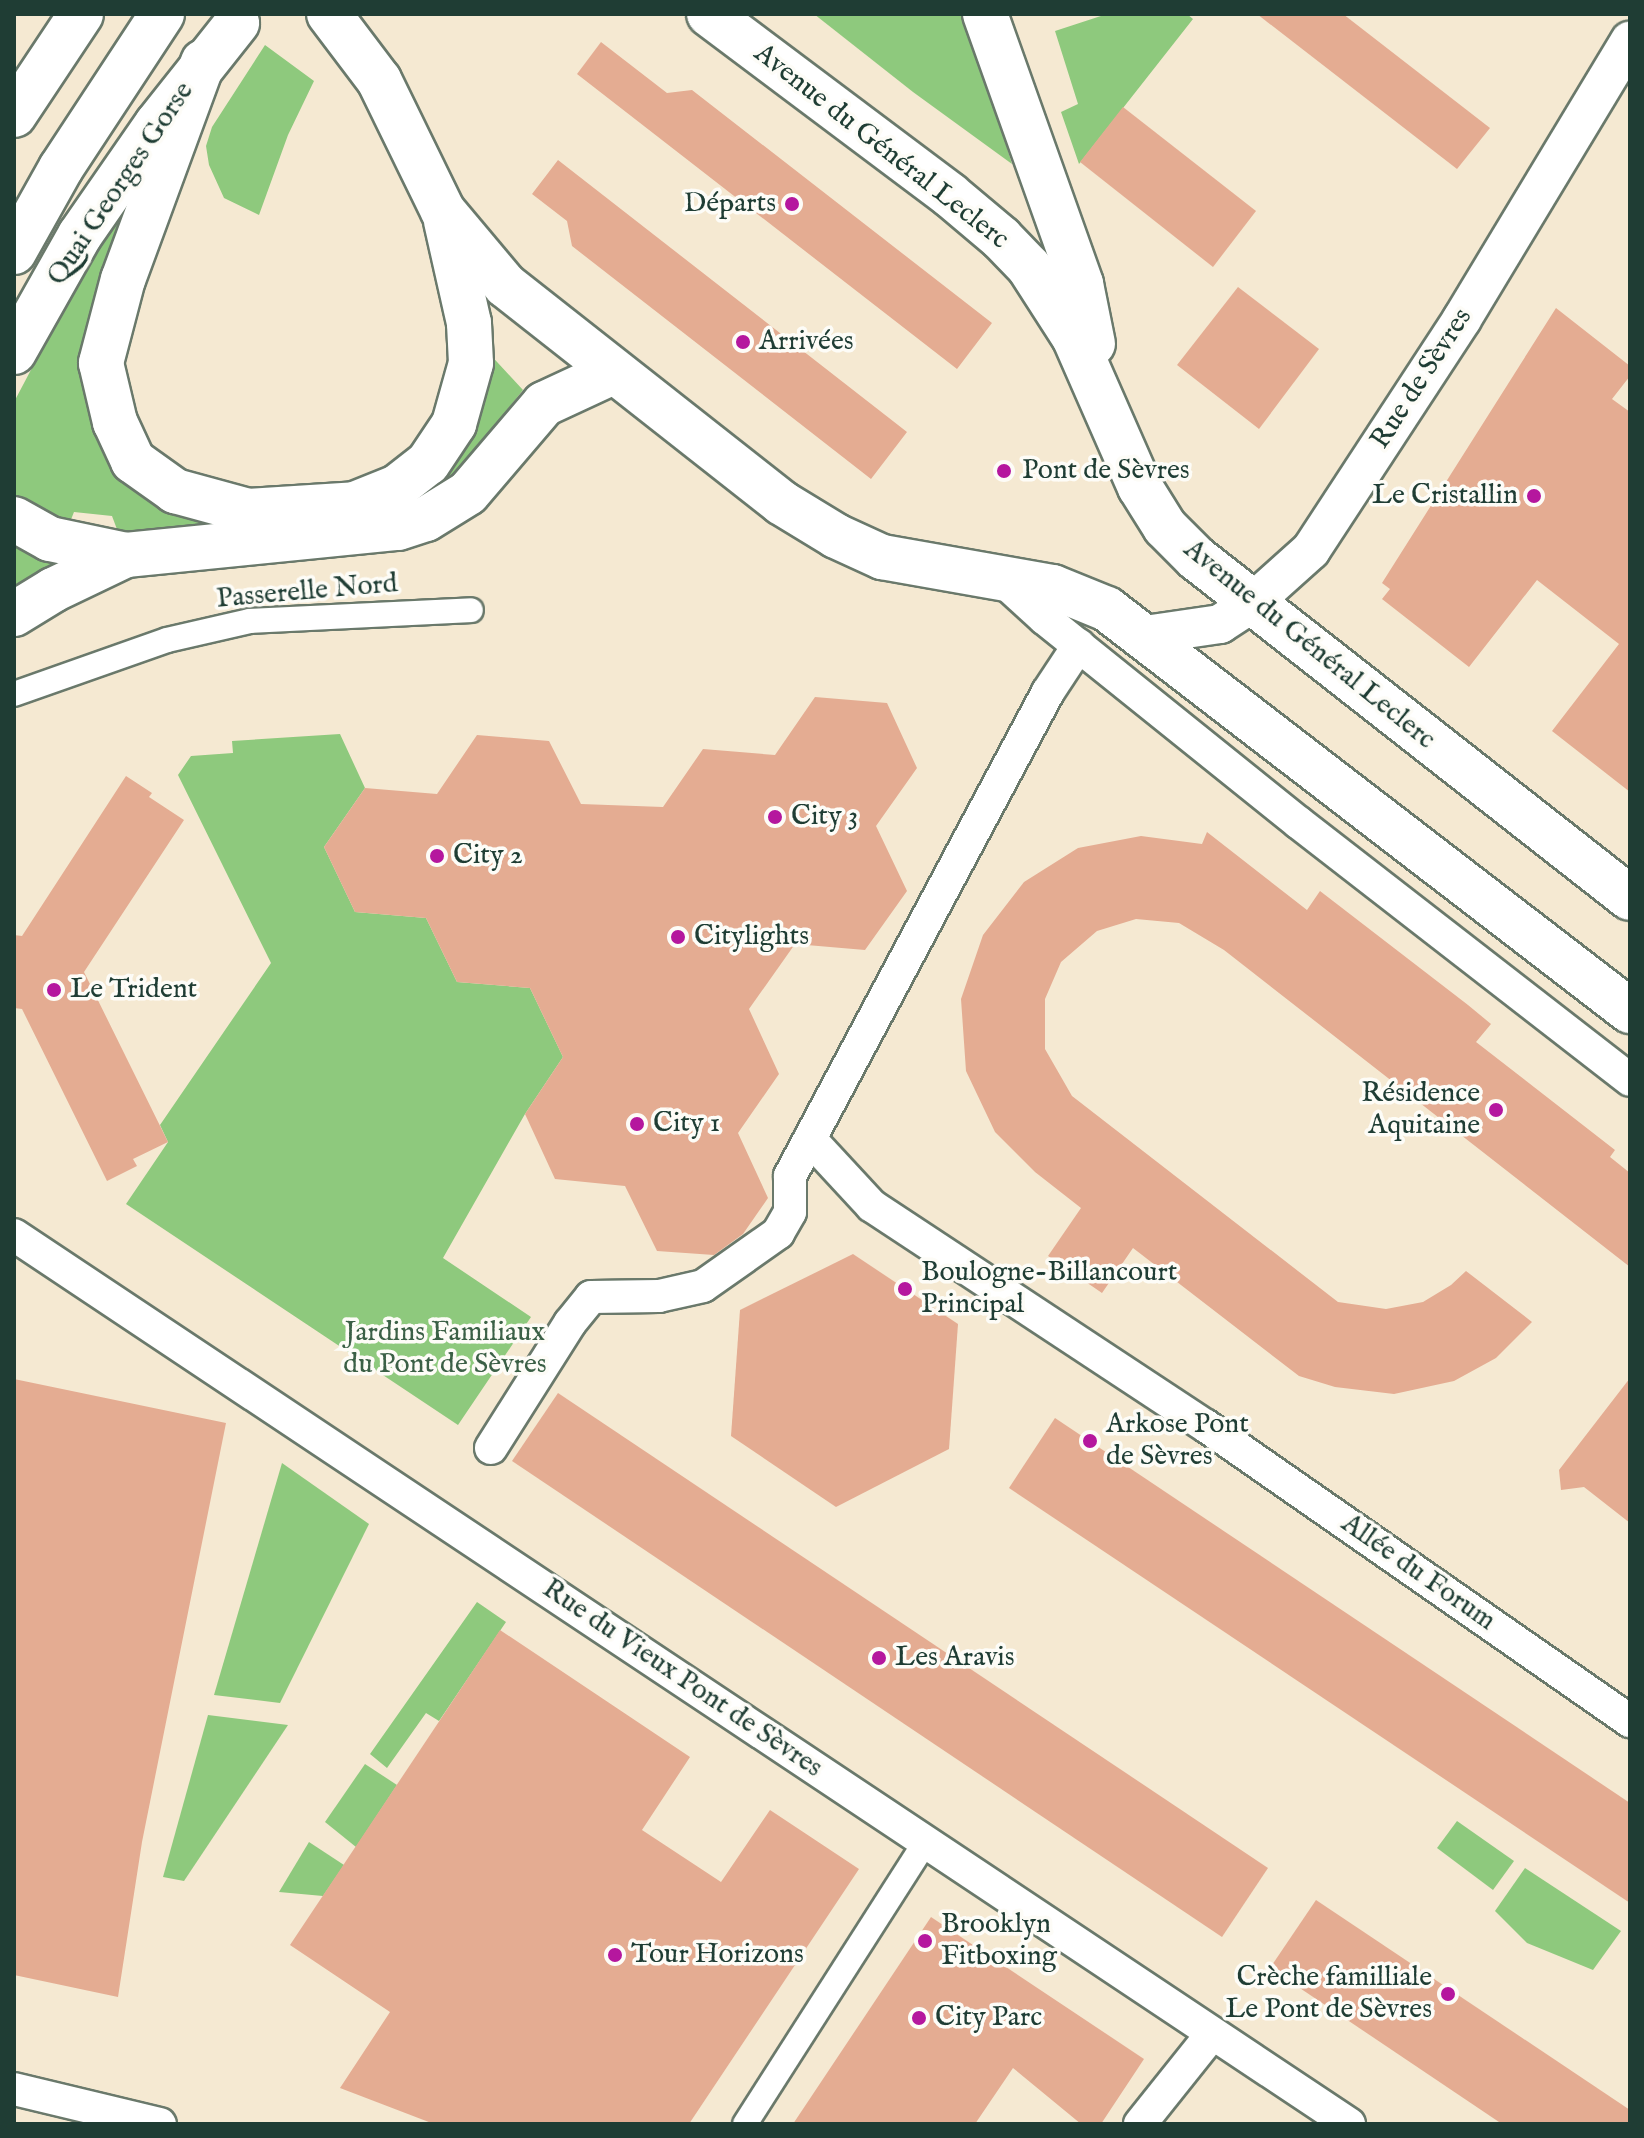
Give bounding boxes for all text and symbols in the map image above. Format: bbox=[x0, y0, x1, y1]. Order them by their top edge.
street label: Avenue du Général Leclerc bbox=[747, 37, 1015, 257]
street label: Quai Georges Gorse bbox=[41, 76, 201, 292]
place label: Départs bbox=[684, 187, 776, 221]
marker: Départs bbox=[783, 195, 801, 213]
street label: Rue de Sèvres bbox=[1364, 302, 1480, 456]
place label: Arrivées bbox=[759, 325, 854, 359]
marker: Arrivées bbox=[734, 333, 752, 351]
place label: Pont de Sèvres bbox=[1022, 454, 1190, 488]
marker: Pont de Sèvres bbox=[993, 460, 1015, 482]
place label: Le Cristallin bbox=[1372, 479, 1518, 513]
marker: Le Cristallin bbox=[1525, 487, 1543, 505]
street label: Avenue du Général Leclerc bbox=[1176, 533, 1442, 757]
street label: Passerelle Nord bbox=[215, 567, 399, 617]
place label: City 3 bbox=[791, 800, 858, 834]
marker: City 3 bbox=[766, 808, 784, 826]
place label: City 2 bbox=[453, 839, 523, 873]
marker: City 2 bbox=[428, 847, 446, 865]
place label: Citylights bbox=[694, 920, 809, 954]
marker: Citylights bbox=[669, 928, 687, 946]
place label: Le Trident bbox=[70, 973, 197, 1007]
marker: Le Trident bbox=[45, 981, 63, 999]
place label: Résidence Aquitaine bbox=[1361, 1077, 1480, 1143]
marker: Résidence Aquitaine bbox=[1487, 1101, 1505, 1119]
place label: City 1 bbox=[653, 1107, 720, 1141]
marker: City 1 bbox=[628, 1115, 646, 1133]
place label: Boulogne-Billancourt Principal bbox=[921, 1256, 1177, 1322]
marker: Boulogne-Billancourt Principal bbox=[896, 1280, 914, 1298]
park label: Jardins Familiaux du Pont de Sèvres bbox=[343, 1316, 547, 1382]
place label: Arkose Pont de Sèvres bbox=[1106, 1408, 1249, 1474]
marker: Arkose Pont de Sèvres bbox=[1081, 1432, 1099, 1450]
street label: Allée du Forum bbox=[1334, 1507, 1502, 1639]
street label: Rue du Vieux Pont de Sèvres bbox=[536, 1573, 828, 1785]
place label: Les Aravis bbox=[895, 1641, 1015, 1675]
marker: Les Aravis bbox=[870, 1649, 888, 1667]
place label: Brooklyn Fitboxing bbox=[941, 1908, 1057, 1974]
marker: Brooklyn Fitboxing bbox=[916, 1932, 934, 1950]
place label: Tour Horizons bbox=[631, 1938, 804, 1972]
marker: Tour Horizons bbox=[606, 1946, 624, 1964]
place label: Crèche familliale Le Pont de Sèvres bbox=[1225, 1961, 1432, 2027]
marker: Crèche familliale Le Pont de Sèvres bbox=[1439, 1985, 1457, 2003]
place label: City Parc bbox=[935, 2001, 1042, 2035]
marker: City Parc bbox=[910, 2009, 928, 2027]

